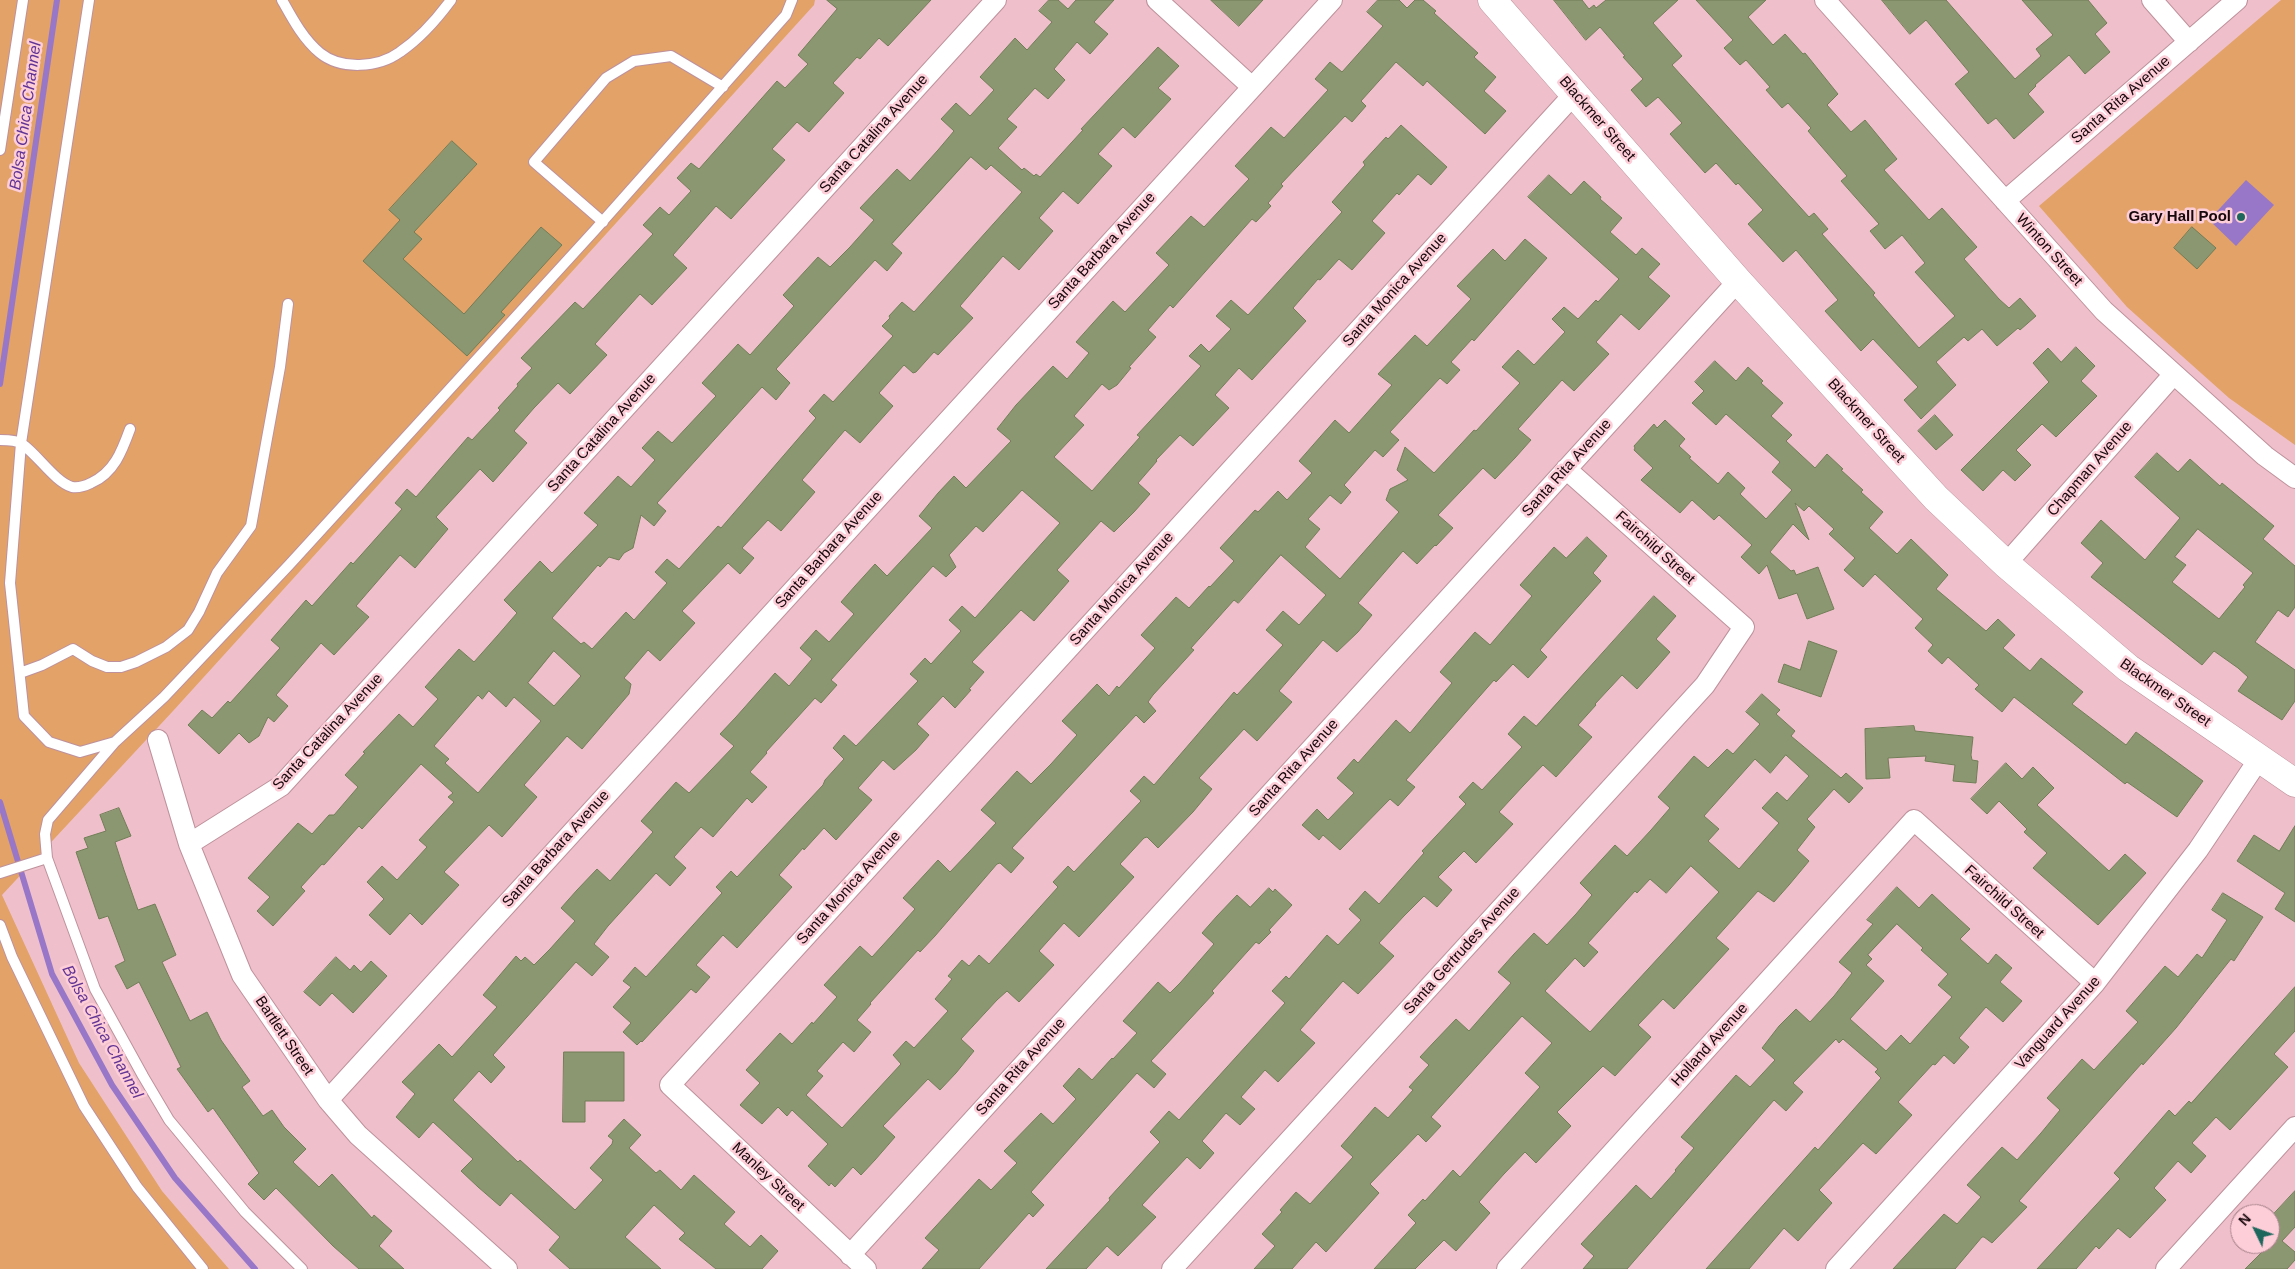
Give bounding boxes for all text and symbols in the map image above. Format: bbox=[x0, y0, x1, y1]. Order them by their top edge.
water label: Bolsa Chica Channel bbox=[6, 41, 46, 191]
street label: Santa Rita Avenue bbox=[2068, 52, 2174, 148]
street label: Santa Catalina Avenue bbox=[816, 71, 932, 197]
street label: Blackmer Street bbox=[1555, 73, 1639, 165]
street label: Santa Barbara Avenue bbox=[1045, 189, 1159, 313]
place label: Gary Hall Pool bbox=[2128, 208, 2231, 226]
street label: Winton Street bbox=[2012, 210, 2086, 290]
marker: Gary Hall Pool bbox=[2235, 211, 2247, 223]
street label: Santa Monica Avenue bbox=[1339, 230, 1451, 350]
street label: Santa Catalina Avenue bbox=[544, 370, 660, 496]
street label: Blackmer Street bbox=[1824, 375, 1908, 467]
street label: Santa Rita Avenue bbox=[1519, 416, 1615, 520]
street label: Chapman Avenue bbox=[2044, 418, 2136, 520]
street label: Santa Barbara Avenue bbox=[772, 488, 886, 612]
street label: Fairchild Street bbox=[1611, 508, 1699, 588]
street label: Santa Monica Avenue bbox=[1066, 529, 1178, 649]
street label: Blackmer Street bbox=[2116, 655, 2214, 731]
street label: Santa Catalina Avenue bbox=[269, 670, 387, 794]
street label: Santa Rita Avenue bbox=[1246, 716, 1342, 820]
street label: Santa Barbara Avenue bbox=[499, 787, 613, 911]
street label: Santa Monica Avenue bbox=[793, 828, 905, 948]
street label: Fairchild Street bbox=[1960, 862, 2048, 942]
street label: Santa Gertrudes Avenue bbox=[1400, 884, 1524, 1018]
water label: Bolsa Chica Channel bbox=[57, 962, 147, 1102]
street label: Vanguard Avenue bbox=[2012, 973, 2104, 1073]
street label: Bartlett Street bbox=[251, 993, 317, 1079]
street label: Holland Avenue bbox=[1668, 1000, 1752, 1090]
street label: Santa Rita Avenue bbox=[973, 1015, 1069, 1119]
street label: Manley Street bbox=[728, 1139, 808, 1215]
north arrow bbox=[2230, 1204, 2280, 1254]
text: N bbox=[2235, 1211, 2254, 1229]

